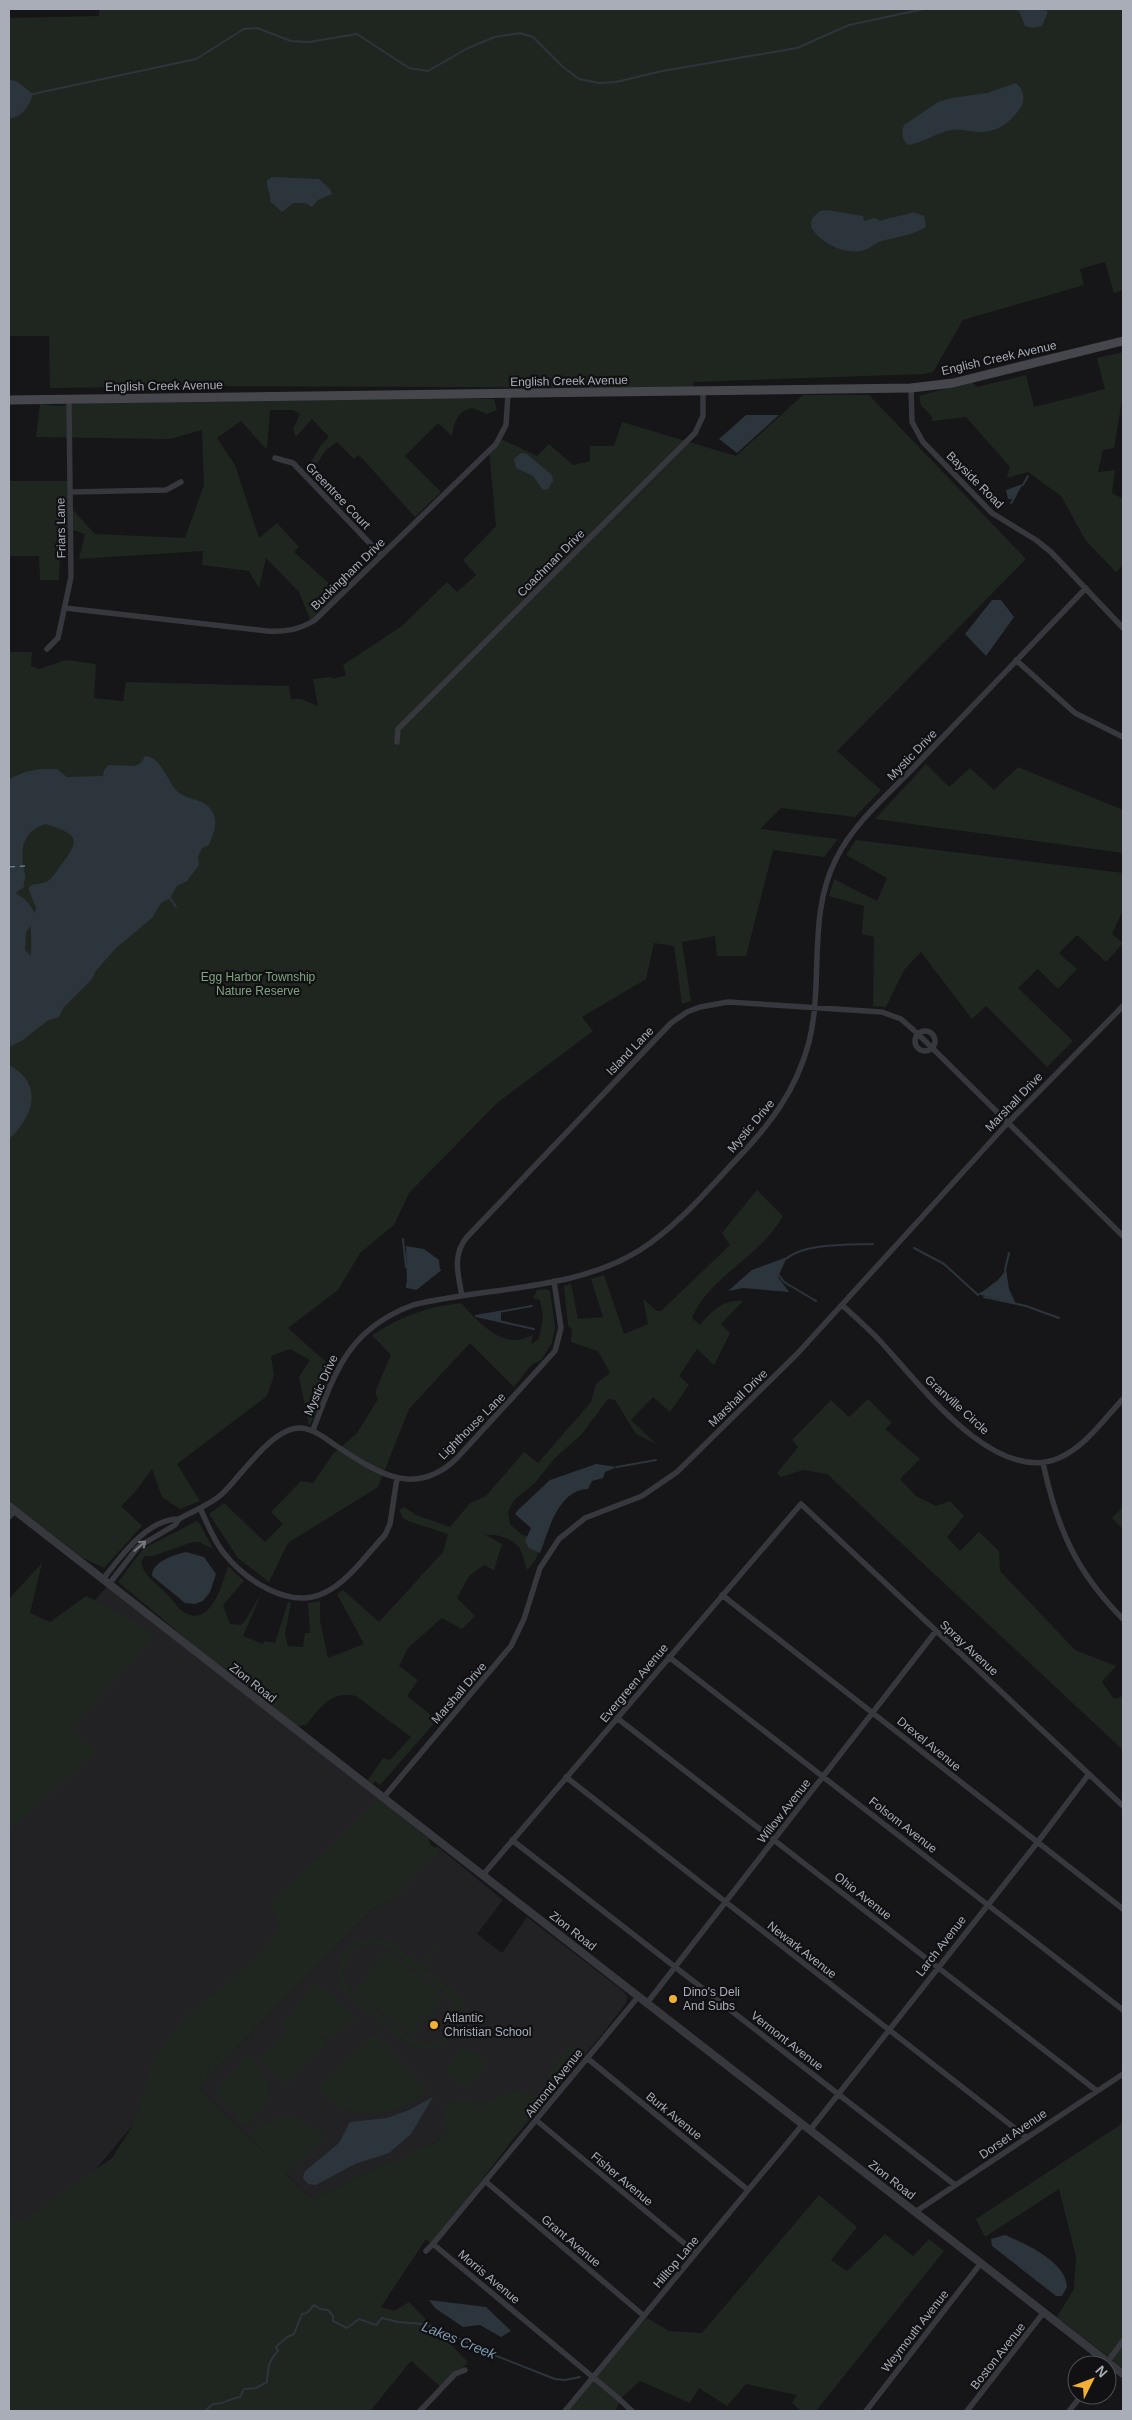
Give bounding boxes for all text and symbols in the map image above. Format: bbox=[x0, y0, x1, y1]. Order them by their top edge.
street label: English Creek Avenue bbox=[940, 338, 1058, 378]
street label: English Creek Avenue bbox=[510, 373, 628, 389]
street label: English Creek Avenue bbox=[105, 378, 223, 394]
street label: Bayside Road bbox=[944, 449, 1006, 511]
street label: Greentree Court bbox=[303, 460, 374, 533]
street label: Friars Lane bbox=[53, 497, 69, 558]
street label: Coachman Drive bbox=[514, 526, 588, 600]
street label: Buckingham Drive bbox=[308, 535, 388, 613]
street label: Mystic Drive bbox=[884, 726, 940, 783]
park label: Egg Harbor Township Nature Reserve bbox=[201, 970, 316, 998]
street label: Island Lane bbox=[603, 1024, 657, 1078]
street label: Marshall Drive bbox=[982, 1069, 1046, 1134]
street label: Mystic Drive bbox=[725, 1096, 778, 1156]
street label: Mystic Drive bbox=[301, 1352, 341, 1418]
street label: Marshall Drive bbox=[706, 1366, 771, 1430]
street label: Granville Circle bbox=[922, 1373, 992, 1438]
street label: Lighthouse Lane bbox=[436, 1389, 509, 1462]
one-way arrow bbox=[133, 1541, 146, 1552]
street label: Spray Avenue bbox=[937, 1617, 1001, 1679]
street label: Evergreen Avenue bbox=[597, 1641, 671, 1725]
street label: Marshall Drive bbox=[429, 1659, 490, 1727]
street label: Zion Road bbox=[227, 1660, 279, 1706]
street label: Drexel Avenue bbox=[894, 1714, 964, 1774]
street label: Willow Avenue bbox=[755, 1776, 814, 1846]
street label: Folsom Avenue bbox=[866, 1794, 940, 1856]
street label: Ohio Avenue bbox=[832, 1869, 895, 1923]
street label: Zion Road bbox=[547, 1908, 599, 1954]
street label: Larch Avenue bbox=[913, 1913, 969, 1979]
street label: Newark Avenue bbox=[765, 1919, 840, 1982]
place label: Dino's Deli And Subs bbox=[683, 1985, 740, 2013]
marker: Dino's Deli And Subs bbox=[667, 1993, 679, 2005]
street label: Vermont Avenue bbox=[748, 2008, 826, 2074]
place label: Atlantic Christian School bbox=[444, 2011, 531, 2039]
marker: Atlantic Christian School bbox=[428, 2019, 440, 2031]
street label: Almond Avenue bbox=[522, 2046, 586, 2120]
street label: Burk Avenue bbox=[643, 2089, 705, 2143]
street label: Dorset Avenue bbox=[977, 2106, 1050, 2162]
street label: Fisher Avenue bbox=[588, 2149, 656, 2209]
street label: Zion Road bbox=[866, 2157, 918, 2203]
street label: Grant Avenue bbox=[538, 2212, 604, 2270]
street label: Hilltop Lane bbox=[650, 2233, 702, 2291]
street label: Morris Avenue bbox=[455, 2247, 523, 2307]
street label: Weymouth Avenue bbox=[879, 2287, 952, 2375]
water label: Lakes Creek bbox=[420, 2318, 499, 2363]
street label: Boston Avenue bbox=[968, 2320, 1029, 2392]
north arrow bbox=[1067, 2355, 1117, 2405]
text: N bbox=[1092, 2362, 1111, 2380]

